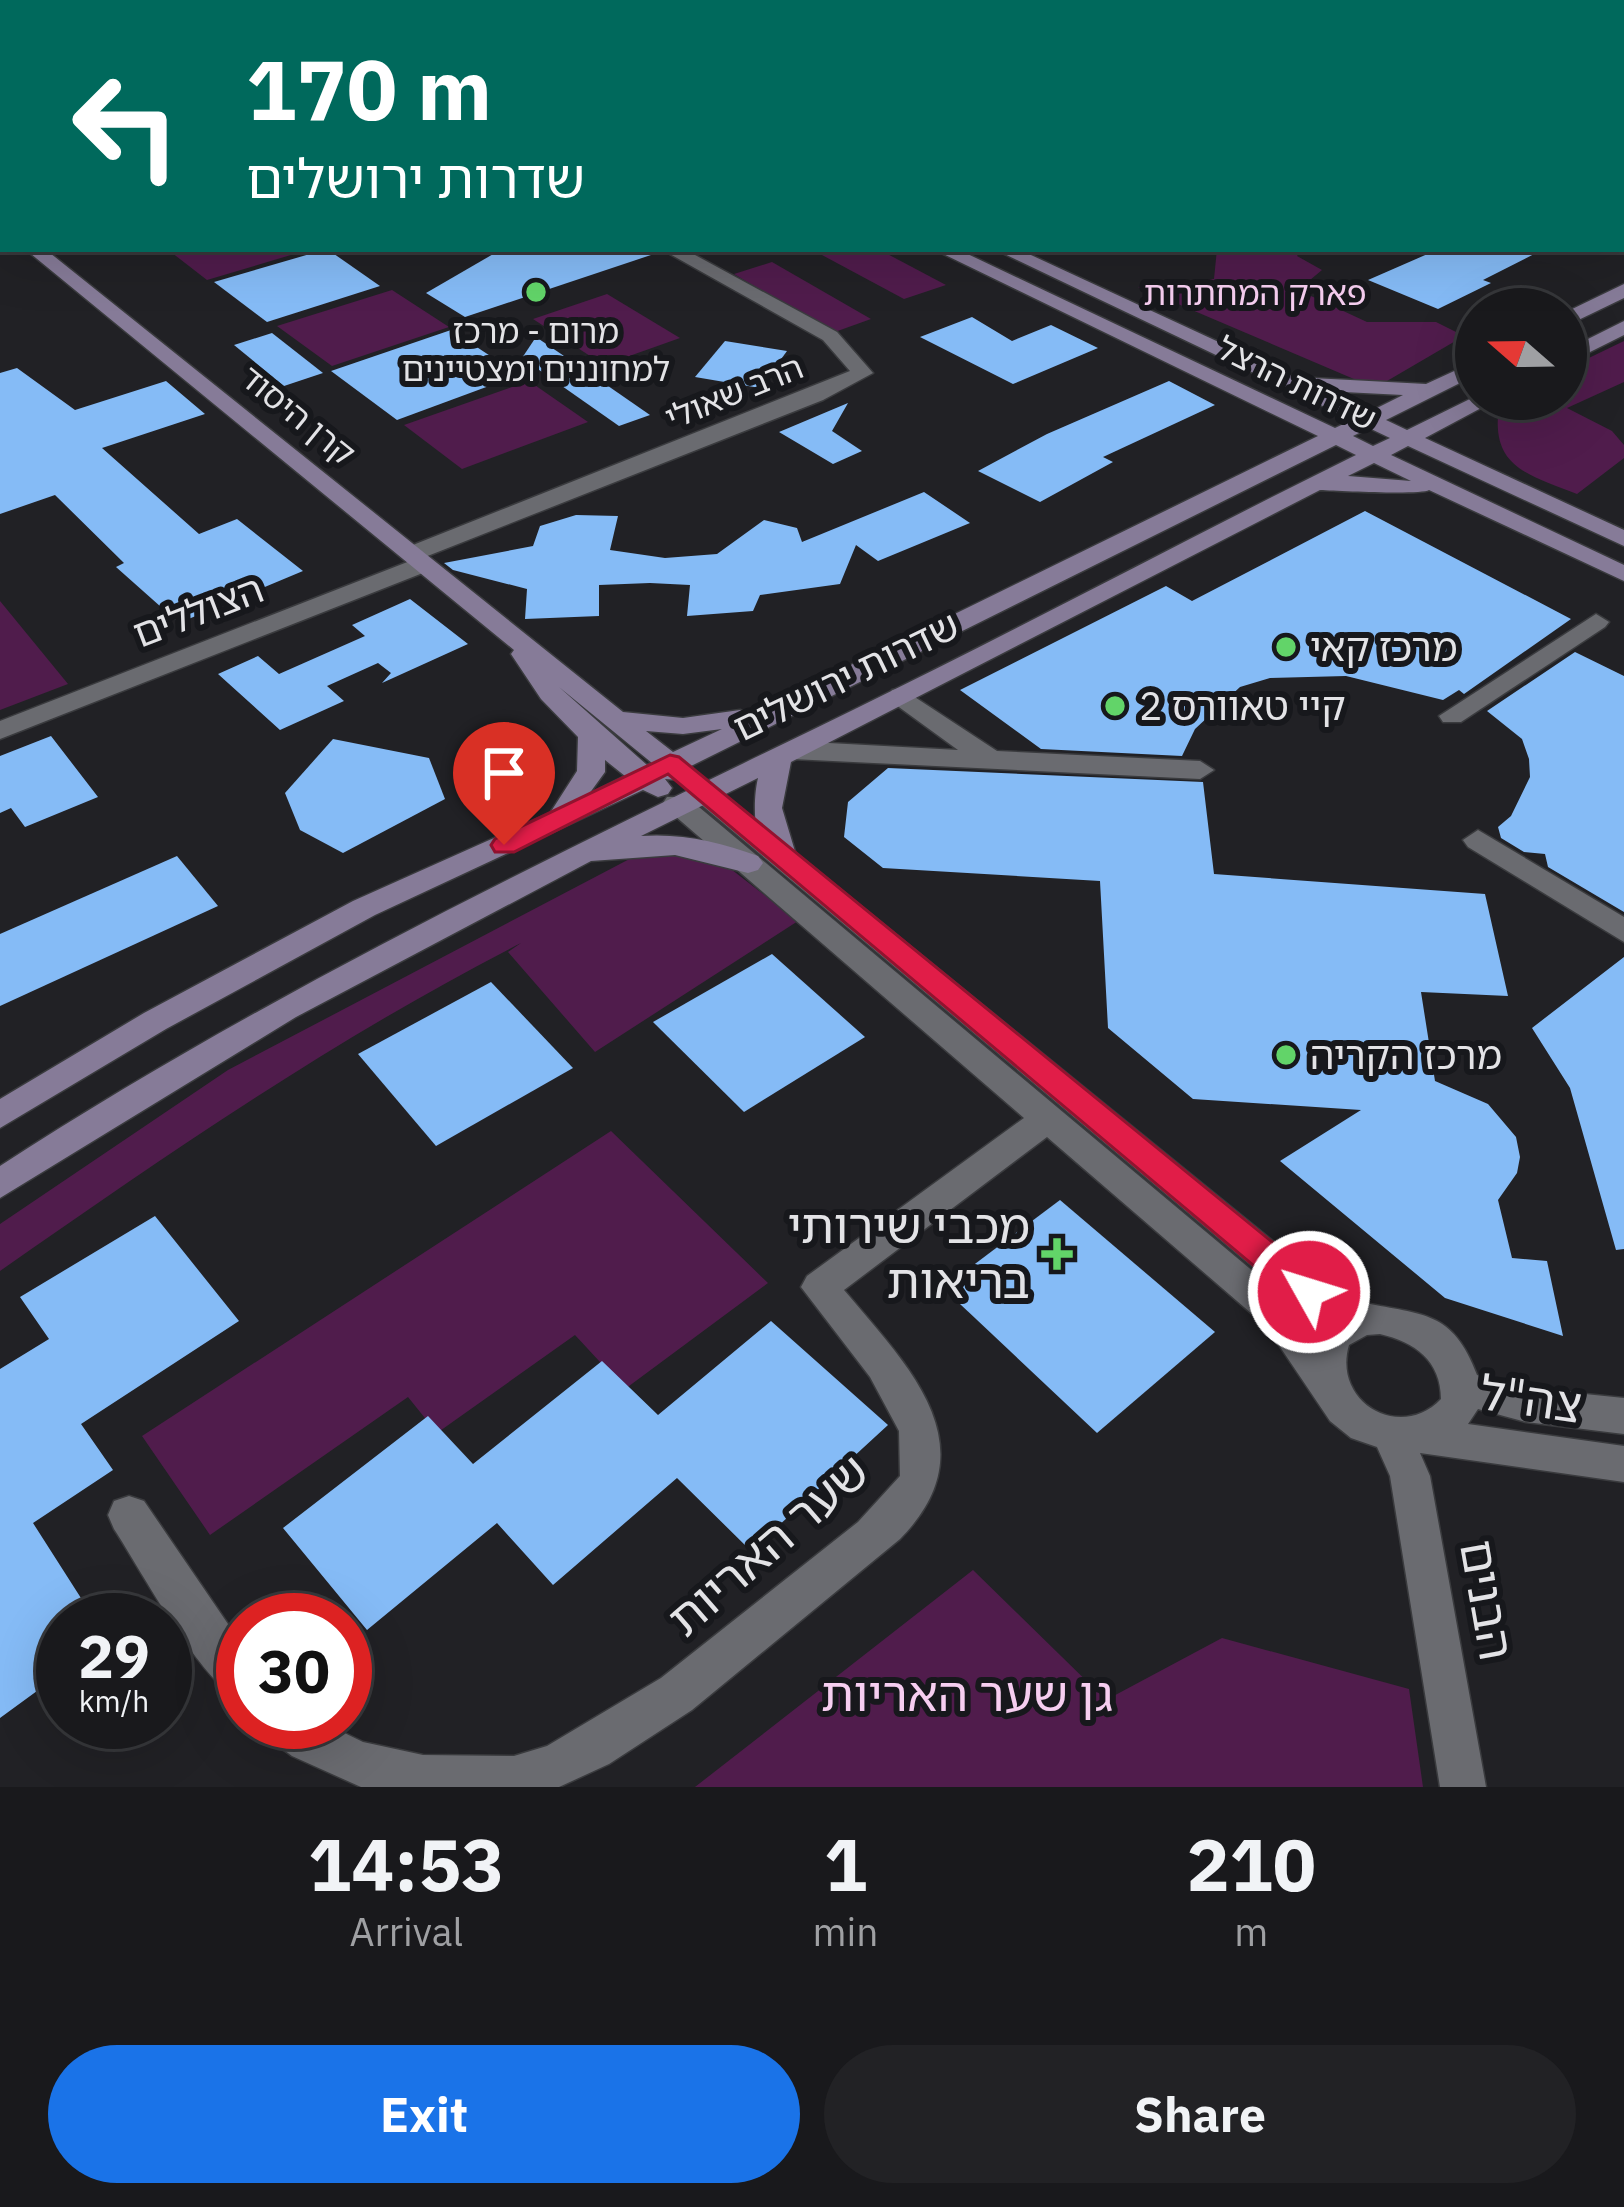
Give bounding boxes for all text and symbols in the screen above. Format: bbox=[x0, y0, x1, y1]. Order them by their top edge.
text: 170 m bbox=[246, 34, 492, 143]
icon: left bbox=[48, 48, 204, 204]
text: שדרות ירושלים bbox=[246, 143, 585, 213]
park label: פארק המחתרות bbox=[1143, 271, 1367, 314]
marker: מרום - מרכז למחוננים ומצטיינים bbox=[523, 279, 549, 305]
north arrow bbox=[1455, 288, 1587, 420]
map controls bbox=[1455, 288, 1587, 420]
place label: מרום - מרכז למחוננים ומצטיינים bbox=[402, 309, 670, 390]
street label: שדרות הרצל bbox=[1211, 326, 1384, 440]
street label: הרב שאולי bbox=[658, 344, 809, 439]
street label: קרן היסוד bbox=[232, 355, 365, 474]
street label: הצוללים bbox=[125, 562, 270, 659]
street label: שדרות ירושלים bbox=[725, 599, 967, 752]
place label: מרכז קאי bbox=[1310, 621, 1457, 672]
marker: מרכז קאי bbox=[1273, 634, 1299, 660]
place label: קיי טאוורס 2 bbox=[1139, 680, 1346, 731]
marker: קיי טאוורס 2 bbox=[1102, 693, 1128, 719]
pin bbox=[453, 722, 555, 845]
icon: arrive bbox=[471, 740, 537, 806]
place label: מרכז הקריה bbox=[1310, 1029, 1502, 1080]
marker: מרכז הקריה bbox=[1273, 1042, 1299, 1068]
place label: מכבי שירותי בריאות bbox=[787, 1194, 1030, 1311]
position arrow bbox=[1246, 1229, 1372, 1355]
marker: מכבי שירותי בריאות bbox=[1041, 1238, 1073, 1270]
street label: צה"ל bbox=[1476, 1360, 1586, 1436]
street label: שער האריות bbox=[654, 1440, 881, 1649]
street label: הבנים bbox=[1447, 1535, 1529, 1665]
speed limit sign: 30 bbox=[216, 1593, 372, 1749]
text: 29 bbox=[78, 1616, 150, 1695]
park label: גן שער האריות bbox=[821, 1662, 1113, 1724]
text: km/h bbox=[79, 1681, 149, 1720]
text: 14:53 bbox=[308, 1817, 505, 1911]
text: 1 bbox=[824, 1817, 867, 1911]
text: 210 bbox=[1186, 1817, 1316, 1911]
text: Arrival bbox=[349, 1906, 463, 1957]
text: min bbox=[813, 1906, 878, 1957]
text: m bbox=[1234, 1906, 1268, 1957]
button: Exit bbox=[48, 2045, 800, 2183]
button: Share bbox=[824, 2045, 1576, 2183]

